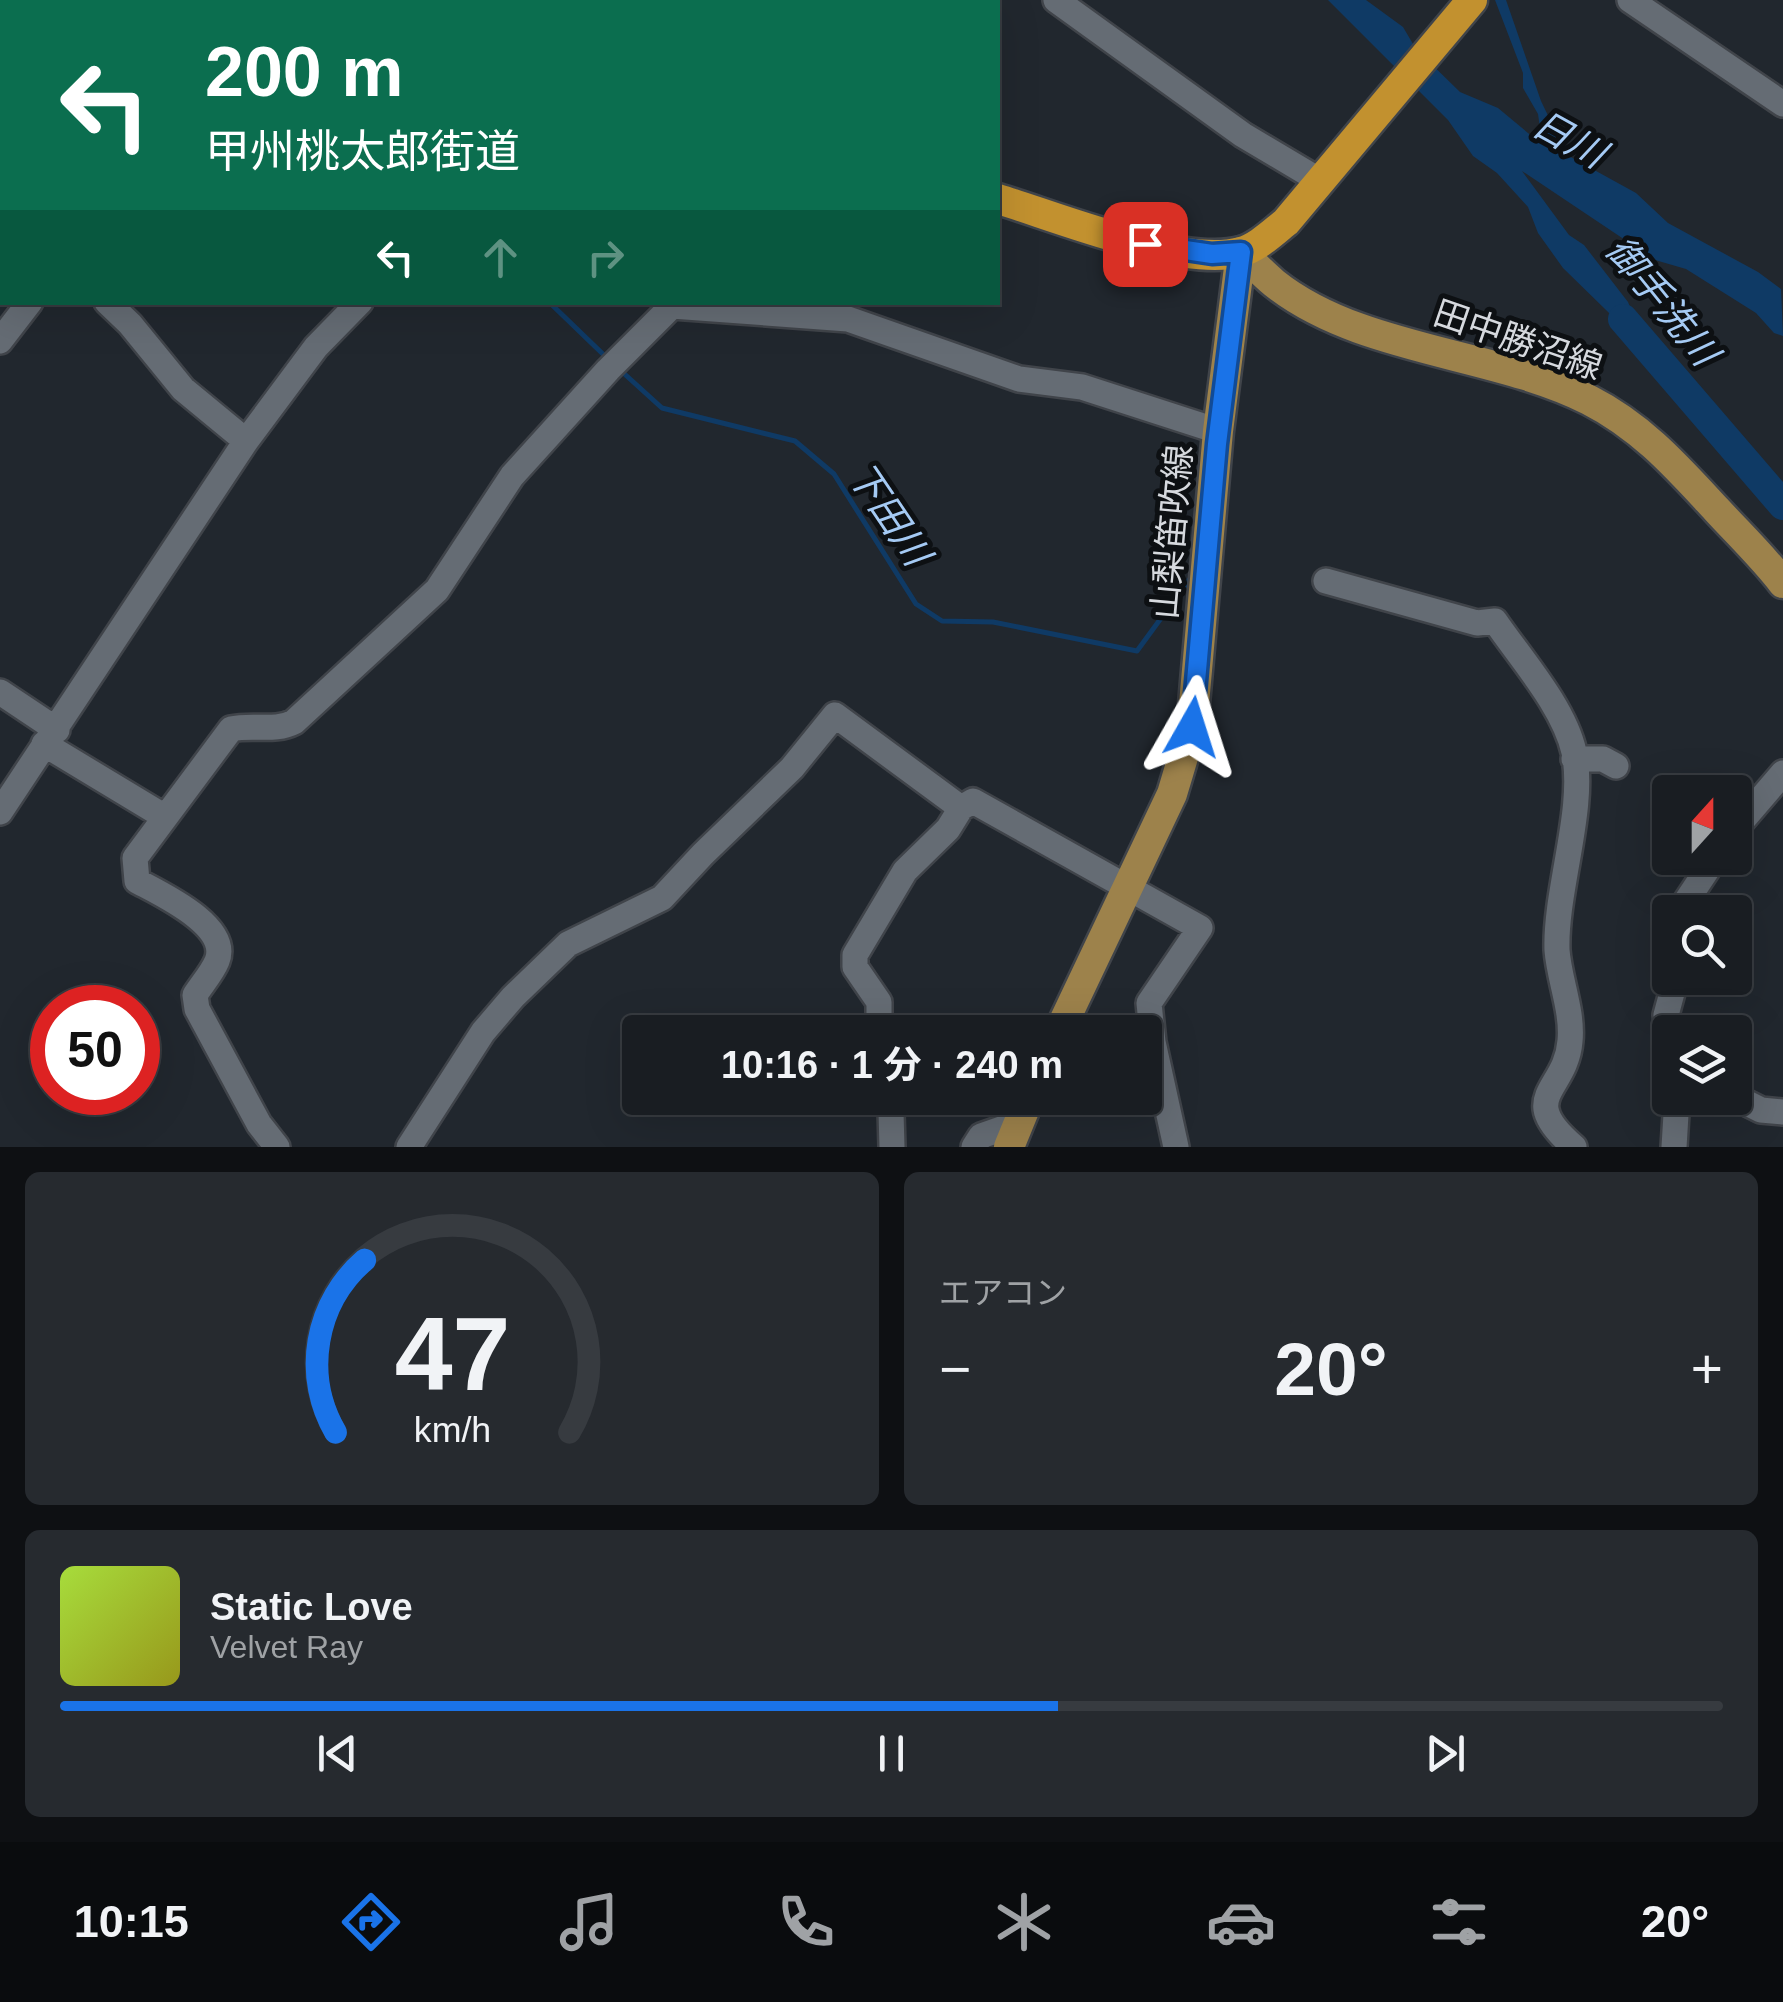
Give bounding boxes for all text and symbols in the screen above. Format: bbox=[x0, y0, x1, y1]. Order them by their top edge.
text: 200 m bbox=[205, 33, 403, 111]
icon: left bbox=[40, 40, 170, 170]
water label: 日川 bbox=[1526, 102, 1616, 178]
text: 甲州桃太郎街道 bbox=[205, 126, 520, 177]
pin bbox=[1103, 202, 1188, 287]
icon: arrive bbox=[1118, 217, 1173, 272]
water label: 御手洗川 bbox=[1598, 229, 1729, 376]
icon: left bbox=[368, 230, 423, 285]
icon: ahead bbox=[473, 230, 528, 285]
icon: right bbox=[578, 230, 633, 285]
street label: 田中勝沼線 bbox=[1429, 293, 1607, 386]
street label: 山梨笛吹線 bbox=[1144, 443, 1199, 621]
water label: 下田川 bbox=[840, 455, 941, 576]
position arrow bbox=[1140, 675, 1244, 779]
north arrow bbox=[1652, 775, 1752, 875]
map controls bbox=[1652, 775, 1752, 1115]
button: search bbox=[1652, 895, 1752, 995]
speed limit sign: 50 bbox=[30, 985, 160, 1115]
button: layers bbox=[1652, 1015, 1752, 1115]
text: 10:16 · 1 分 · 240 m bbox=[721, 1044, 1063, 1086]
text: エアコン bbox=[939, 1275, 1067, 1311]
text: 47 bbox=[394, 1296, 510, 1412]
text: 20° bbox=[1274, 1327, 1388, 1411]
text: − bbox=[939, 1338, 971, 1400]
text: + bbox=[1691, 1338, 1723, 1400]
text: km/h bbox=[413, 1410, 491, 1450]
text: Static Love bbox=[210, 1586, 413, 1628]
text: Velvet Ray bbox=[210, 1629, 363, 1665]
icon: previous bbox=[310, 1726, 365, 1781]
icon: pause bbox=[864, 1726, 919, 1781]
icon: next bbox=[1418, 1726, 1473, 1781]
icon: directions bbox=[336, 1887, 406, 1957]
icon: music bbox=[554, 1887, 624, 1957]
icon: phone bbox=[771, 1887, 841, 1957]
icon: climate bbox=[989, 1887, 1059, 1957]
icon: car bbox=[1206, 1887, 1276, 1957]
icon: filters bbox=[1424, 1887, 1494, 1957]
text: 10:15 bbox=[74, 1896, 189, 1947]
text: 20° bbox=[1641, 1896, 1709, 1947]

